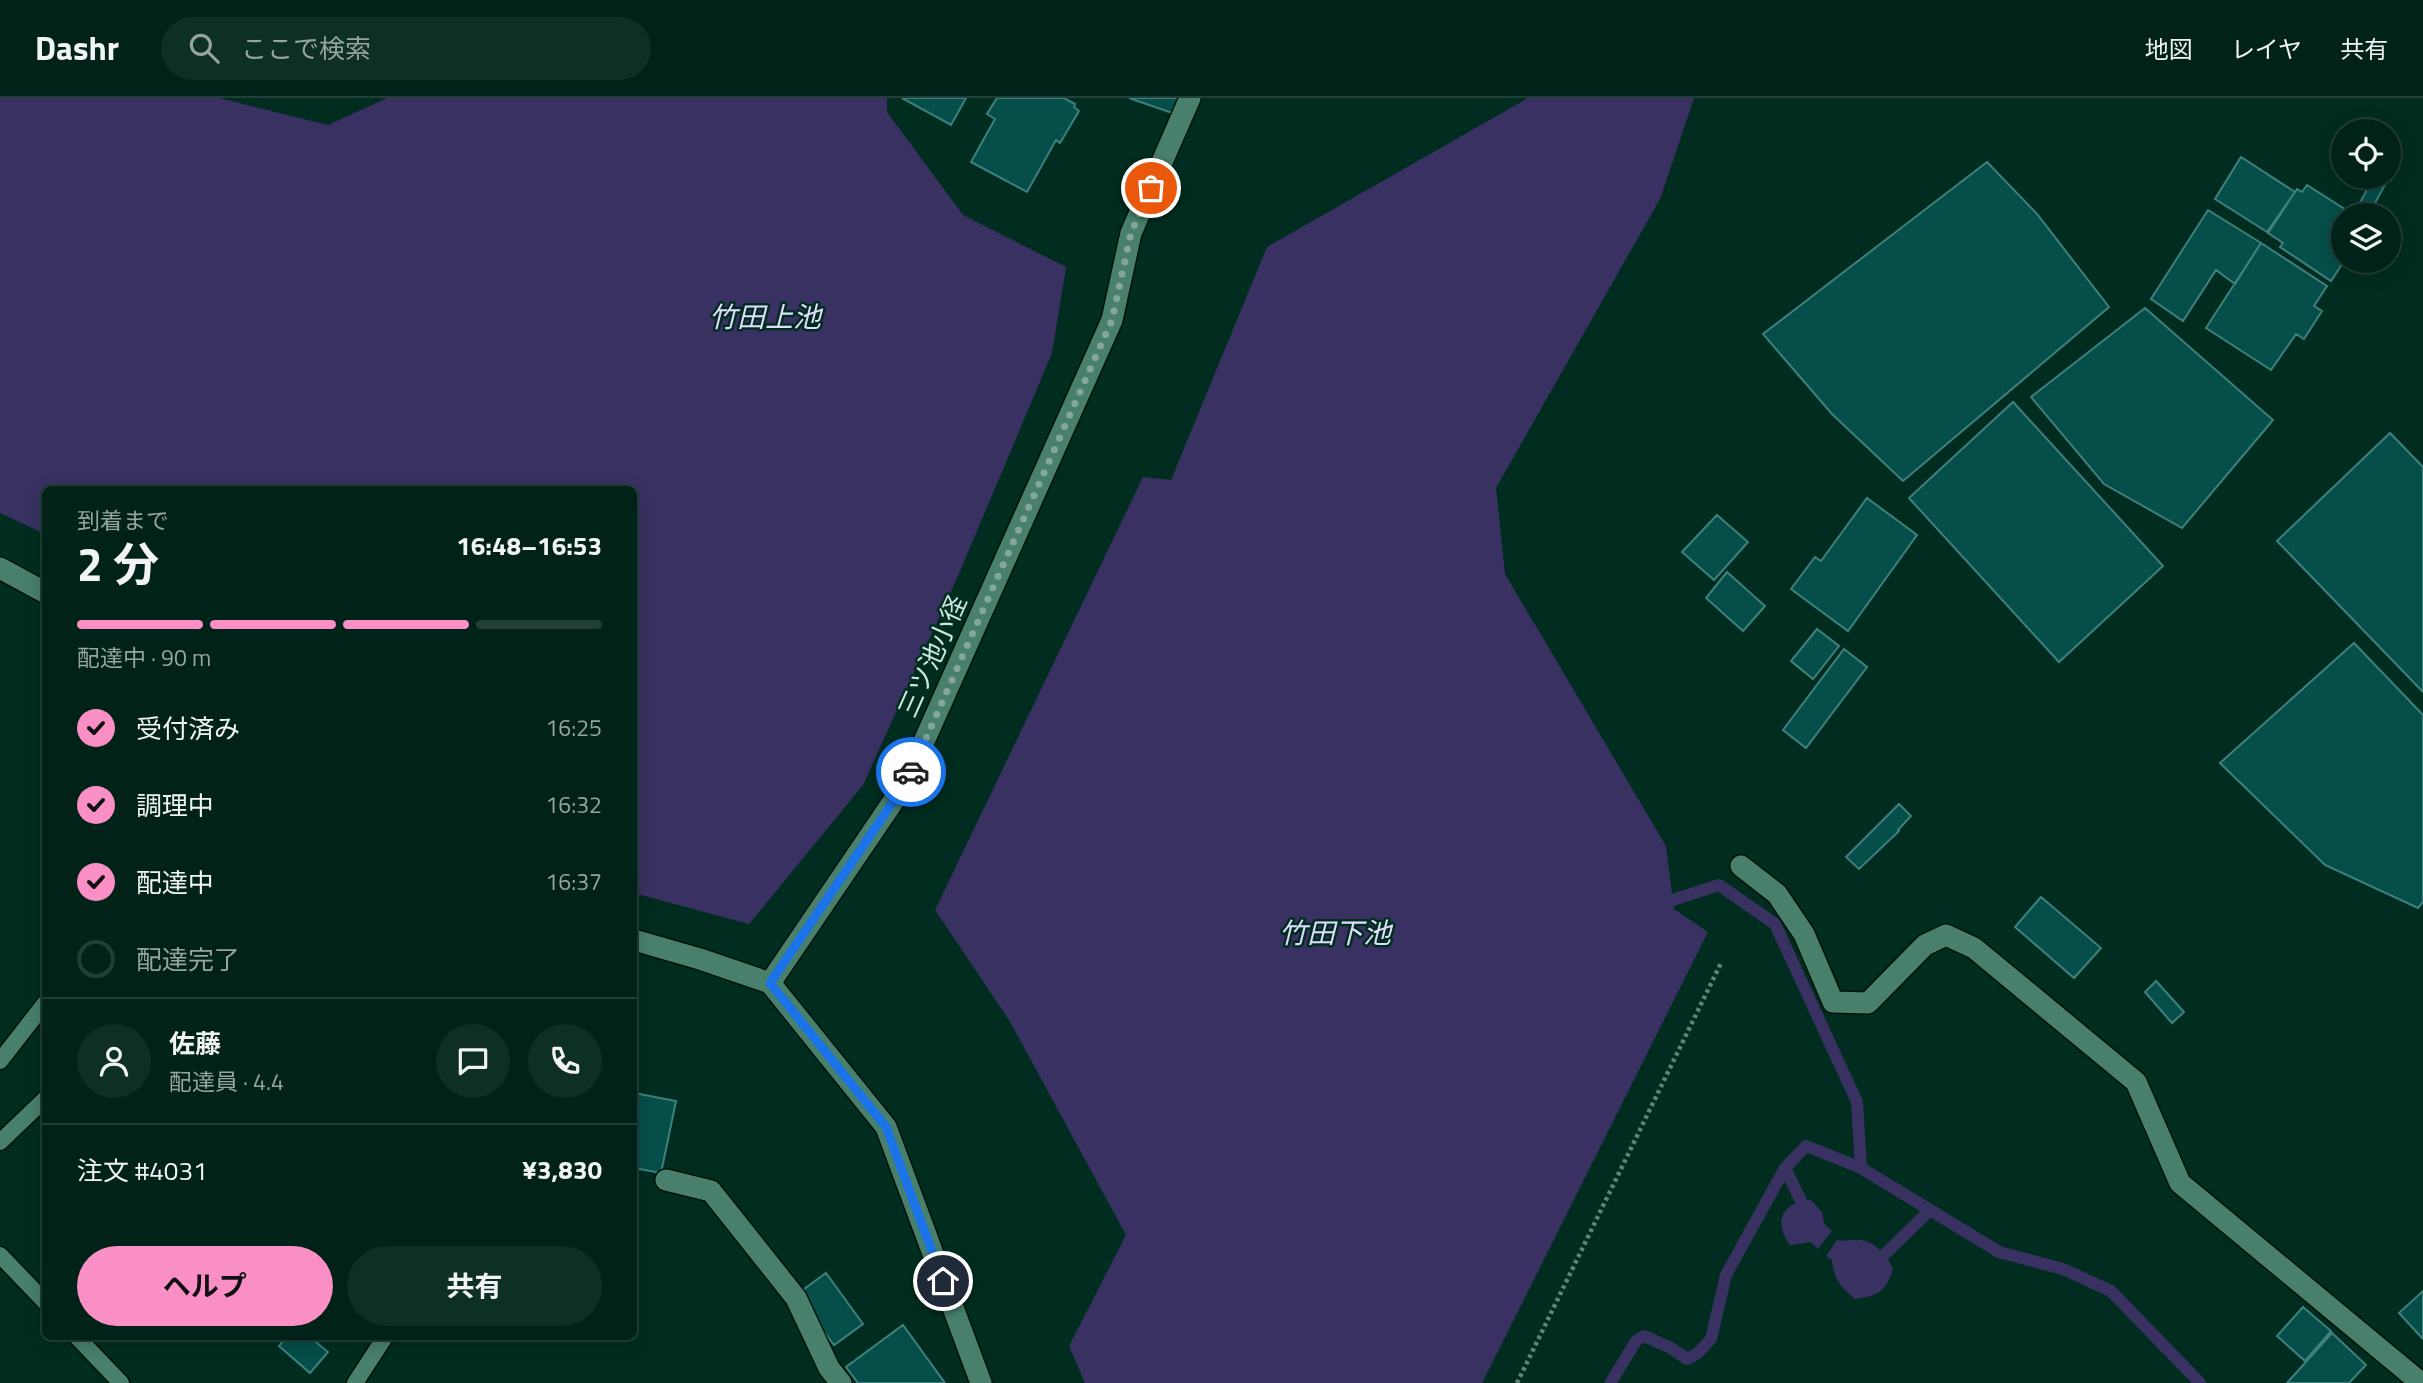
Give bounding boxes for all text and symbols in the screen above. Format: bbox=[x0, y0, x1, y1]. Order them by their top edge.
search box bbox=[161, 17, 651, 80]
text: Dashr bbox=[35, 23, 119, 73]
icon: search bbox=[185, 29, 223, 67]
text: ここで検索 bbox=[241, 29, 371, 68]
text: 地図 bbox=[2145, 31, 2193, 67]
text: レイヤ bbox=[2231, 31, 2302, 67]
text: 共有 bbox=[2340, 31, 2388, 67]
map controls bbox=[2331, 119, 2401, 273]
button: locate bbox=[2331, 119, 2401, 189]
pin bbox=[1121, 158, 1181, 218]
icon: bag bbox=[1132, 169, 1170, 207]
button: layers bbox=[2331, 203, 2401, 273]
water label: 竹田上池 bbox=[709, 295, 824, 338]
text: 到着まで bbox=[77, 503, 169, 538]
text: 16:48–16:53 bbox=[456, 526, 602, 565]
text: 2 分 bbox=[77, 529, 159, 599]
street label: 三ツ池小径 bbox=[888, 589, 976, 723]
text: 配達中 · 90 m bbox=[77, 640, 211, 675]
icon: check bbox=[77, 709, 115, 747]
text: 受付済み bbox=[136, 709, 240, 748]
text: 16:25 bbox=[545, 710, 602, 745]
courier bbox=[876, 737, 946, 807]
icon: car bbox=[892, 753, 930, 791]
icon: check bbox=[77, 786, 115, 824]
text: 調理中 bbox=[136, 786, 214, 825]
text: 16:32 bbox=[545, 787, 602, 822]
icon: check bbox=[77, 863, 115, 901]
text: 配達中 bbox=[136, 863, 214, 902]
text: 16:37 bbox=[545, 864, 602, 899]
water label: 竹田下池 bbox=[1279, 911, 1394, 954]
text: 配達完了 bbox=[136, 940, 240, 979]
button: person bbox=[77, 1024, 151, 1098]
text: 佐藤 bbox=[169, 1024, 221, 1063]
button: chat bbox=[436, 1024, 510, 1098]
button: phone bbox=[528, 1024, 602, 1098]
text: 配達員 · 4.4 bbox=[169, 1064, 284, 1099]
text: ¥3,830 bbox=[522, 1150, 602, 1189]
text: 注文 #4031 bbox=[77, 1151, 208, 1190]
button: ヘルプ bbox=[77, 1246, 333, 1326]
button: 共有 bbox=[347, 1246, 602, 1326]
pin bbox=[913, 1251, 973, 1311]
icon: home bbox=[924, 1262, 962, 1300]

